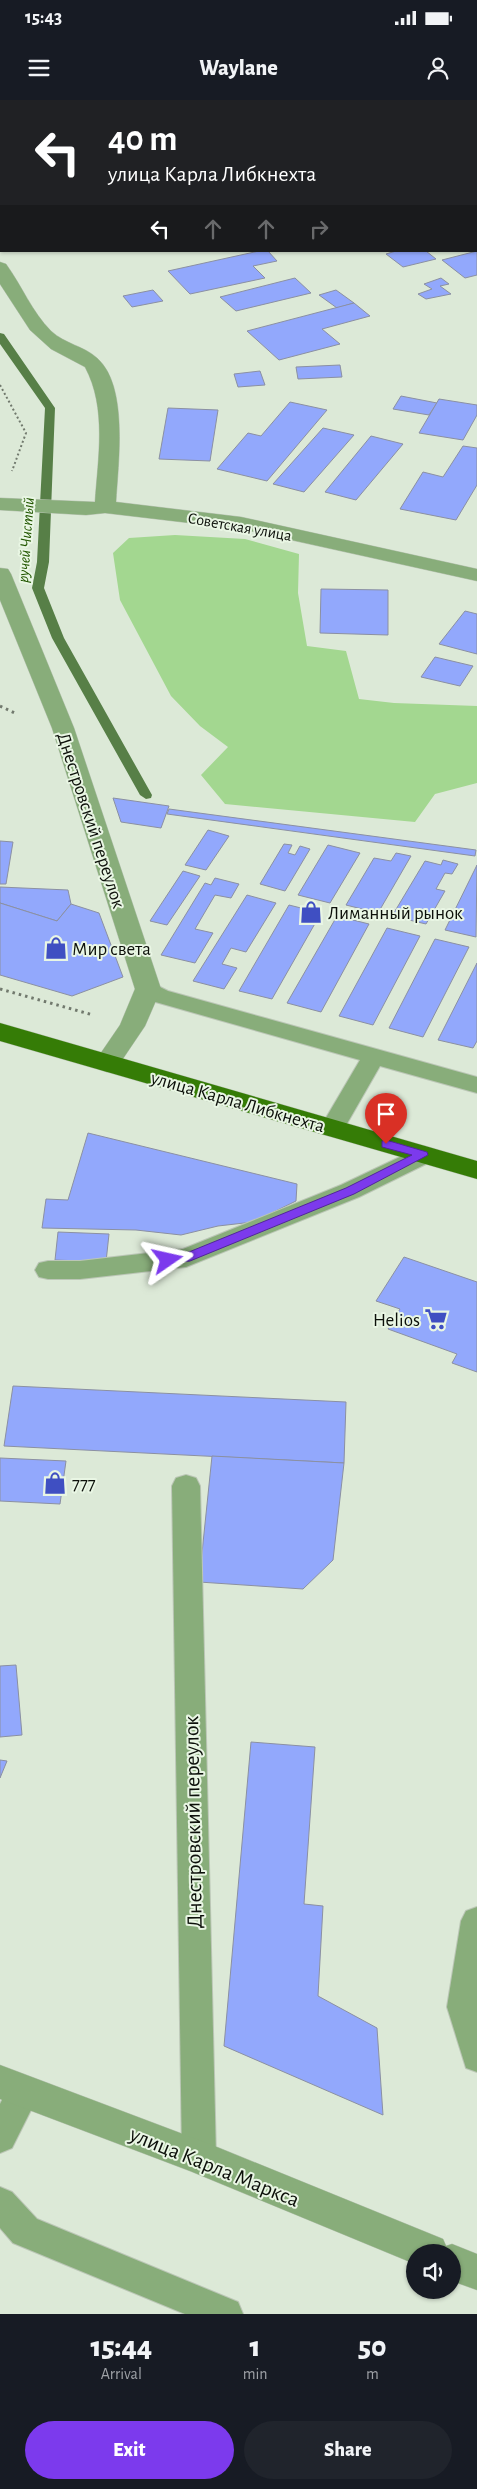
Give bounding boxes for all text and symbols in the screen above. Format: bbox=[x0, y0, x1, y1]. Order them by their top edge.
text: 15:43 bbox=[25, 8, 62, 27]
icon: menu bbox=[25, 54, 53, 82]
icon: person bbox=[424, 54, 452, 82]
text: Waylane bbox=[199, 57, 278, 79]
icon: left bbox=[25, 120, 90, 185]
text: 40 m bbox=[108, 122, 177, 157]
text: улица Карла Либкнехта bbox=[108, 163, 316, 185]
icon: left bbox=[146, 215, 174, 243]
icon: ahead bbox=[199, 215, 227, 243]
icon: ahead bbox=[252, 215, 280, 243]
icon: right bbox=[305, 215, 333, 243]
water label: ручей Чистый bbox=[15, 497, 38, 583]
street label: Советская улица bbox=[186, 510, 293, 545]
street label: Днестровский переулок bbox=[53, 730, 128, 911]
shop icon: Лиманный рынок bbox=[298, 899, 324, 925]
place label: Лиманный рынок bbox=[328, 904, 463, 923]
shop icon: Мир света bbox=[43, 935, 69, 961]
place label: Мир света bbox=[72, 940, 151, 959]
street label: улица Карла Либкнехта bbox=[148, 1068, 327, 1136]
pin bbox=[365, 1093, 407, 1144]
icon: arrive bbox=[372, 1100, 400, 1128]
position arrow bbox=[141, 1233, 193, 1285]
supermarket icon: Helios bbox=[423, 1306, 449, 1332]
place label: Helios bbox=[373, 1311, 420, 1330]
shop icon: 777 bbox=[42, 1470, 68, 1496]
place label: 777 bbox=[72, 1475, 96, 1494]
street label: Днестровский переулок bbox=[180, 1716, 206, 1928]
street label: улица Карла Маркса bbox=[126, 2122, 303, 2211]
map controls bbox=[406, 2244, 461, 2299]
button: sound bbox=[406, 2244, 461, 2299]
text: 15:44 bbox=[90, 2332, 152, 2362]
text: 1 bbox=[250, 2332, 261, 2362]
text: 50 bbox=[358, 2332, 387, 2362]
text: Arrival bbox=[101, 2366, 142, 2382]
text: min bbox=[243, 2366, 268, 2382]
text: m bbox=[366, 2366, 379, 2382]
button: Exit bbox=[25, 2421, 234, 2479]
button: Share bbox=[244, 2421, 452, 2479]

